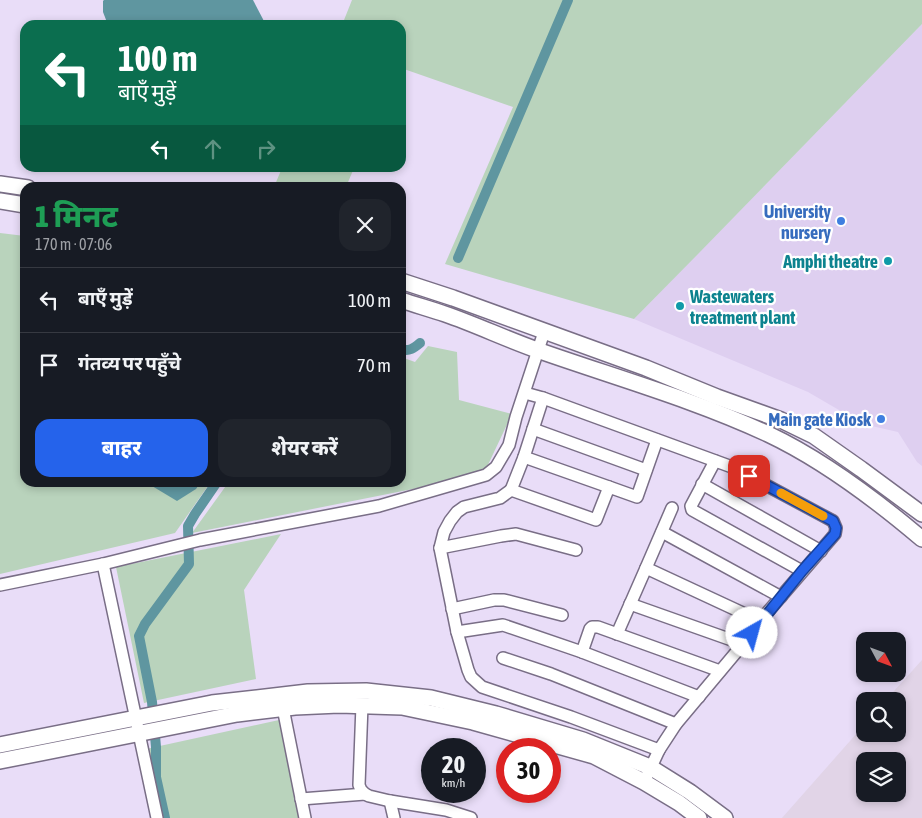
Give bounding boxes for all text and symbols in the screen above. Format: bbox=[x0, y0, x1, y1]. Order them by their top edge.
text: 100 m bbox=[118, 38, 197, 78]
icon: left bbox=[35, 40, 100, 105]
text: बाएँ मुड़ें bbox=[118, 79, 176, 105]
icon: left bbox=[146, 135, 174, 163]
icon: ahead bbox=[199, 135, 227, 163]
icon: right bbox=[252, 135, 280, 163]
text: 1 मिनट bbox=[35, 199, 118, 233]
button: close bbox=[339, 199, 391, 251]
place label: University nursery bbox=[764, 201, 832, 243]
marker: University nursery bbox=[835, 215, 847, 227]
text: 170 m · 07:06 bbox=[35, 235, 112, 253]
place label: Amphi theatre bbox=[782, 251, 878, 272]
marker: Amphi theatre bbox=[882, 255, 894, 267]
icon: left bbox=[35, 286, 63, 314]
place label: Wastewaters treatment plant bbox=[689, 286, 796, 328]
text: बाएँ मुड़ें bbox=[78, 287, 133, 309]
text: 100 m bbox=[348, 289, 391, 311]
marker: Wastewaters treatment plant bbox=[674, 300, 686, 312]
icon: arrive bbox=[35, 351, 63, 379]
text: गंतव्य पर पहुँचे bbox=[78, 352, 181, 374]
text: 70 m bbox=[357, 354, 391, 376]
place label: Main gate Kiosk bbox=[768, 409, 872, 430]
marker: Main gate Kiosk bbox=[875, 413, 887, 425]
button: बाहर bbox=[35, 419, 208, 477]
button: शेयर करें bbox=[218, 419, 391, 477]
pin bbox=[728, 455, 770, 497]
icon: arrive bbox=[735, 462, 763, 490]
position arrow bbox=[725, 606, 777, 658]
north arrow bbox=[856, 632, 906, 682]
map controls bbox=[856, 632, 906, 802]
button: search bbox=[856, 692, 906, 742]
speed limit sign: 30 bbox=[496, 738, 561, 803]
text: 20 bbox=[442, 750, 465, 778]
button: layers bbox=[856, 752, 906, 802]
text: km/h bbox=[442, 776, 465, 790]

